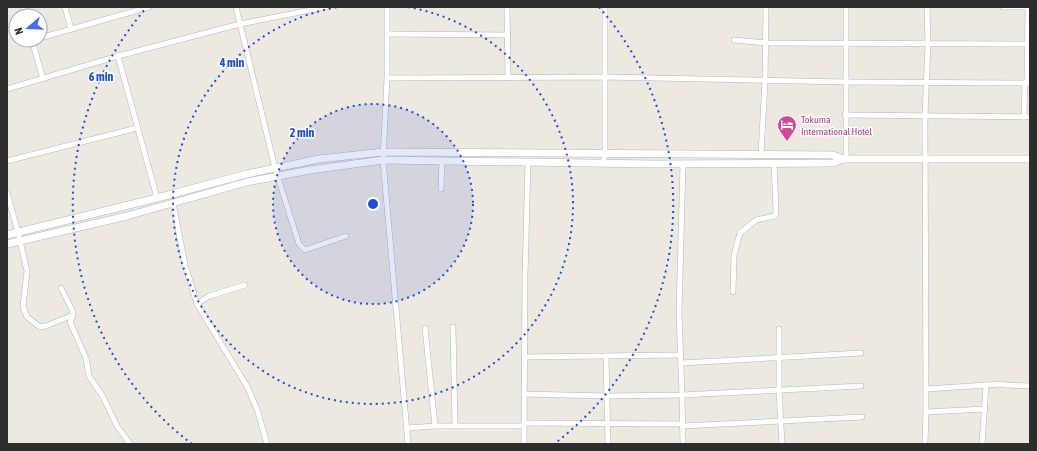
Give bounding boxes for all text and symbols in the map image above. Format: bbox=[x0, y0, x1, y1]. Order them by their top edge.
north arrow bbox=[8, 8, 48, 48]
text: N bbox=[12, 26, 25, 36]
text: 4 min bbox=[219, 56, 244, 70]
text: 6 min bbox=[89, 70, 113, 84]
hotel icon: Tokuma International Hotel bbox=[776, 114, 798, 142]
place label: Tokuma International Hotel bbox=[801, 114, 872, 137]
text: 2 min bbox=[290, 126, 314, 140]
centre of rings bbox=[366, 197, 380, 211]

